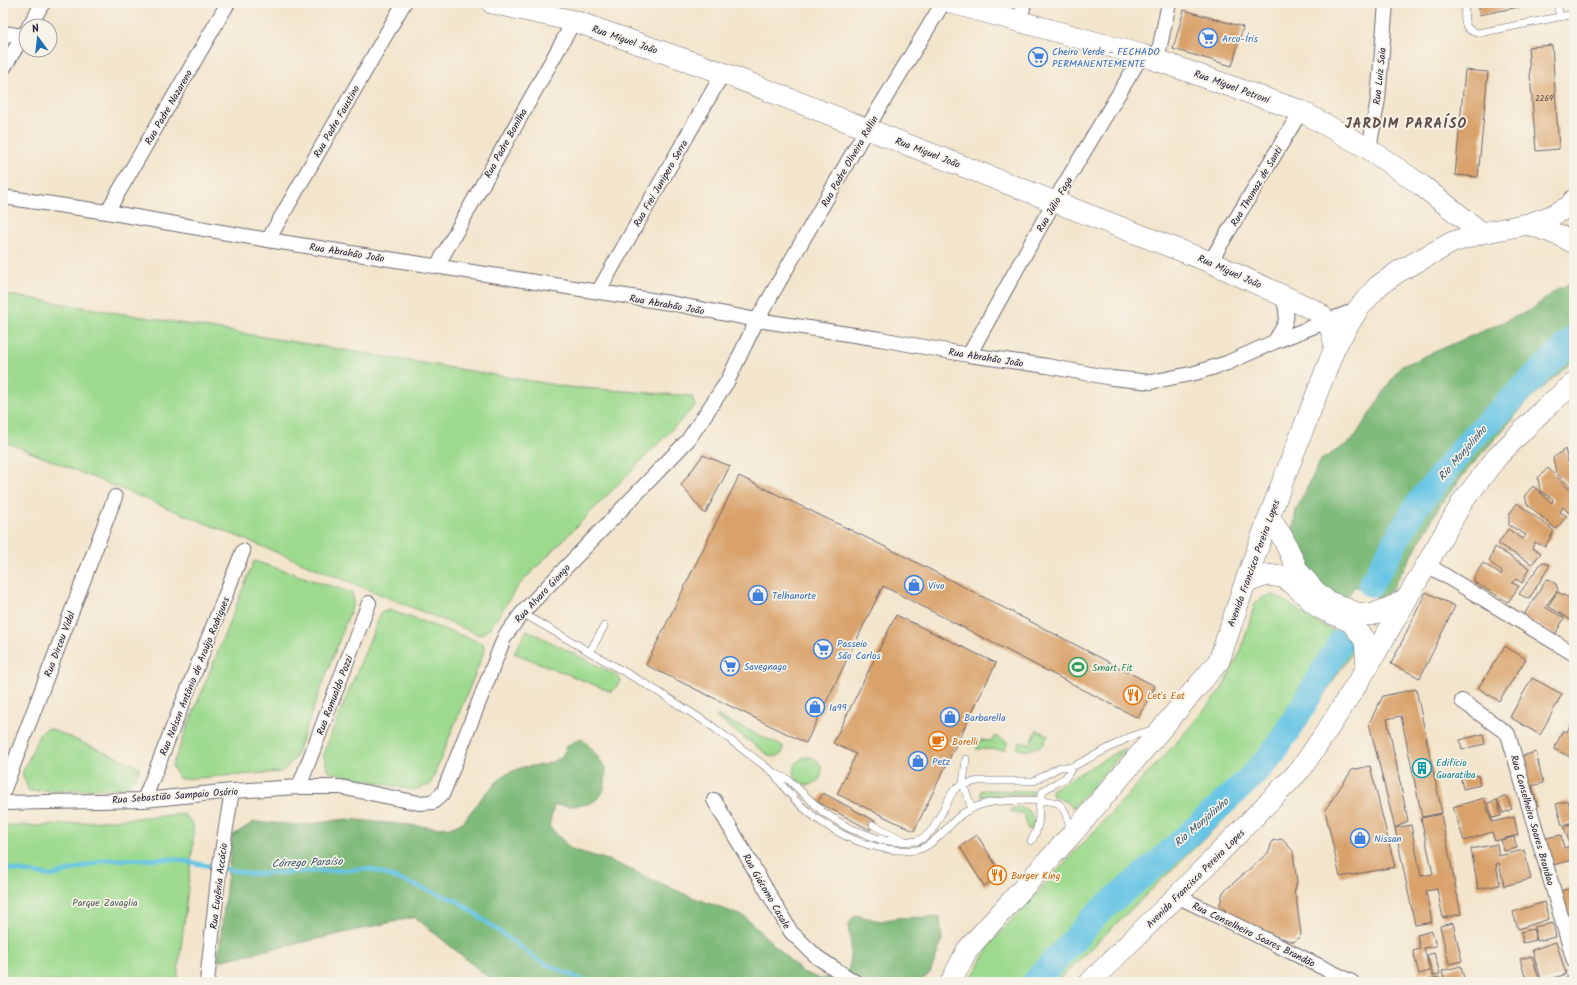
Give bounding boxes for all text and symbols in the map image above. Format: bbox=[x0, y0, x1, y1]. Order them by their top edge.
north arrow bbox=[18, 18, 58, 58]
text: N bbox=[30, 20, 41, 39]
street label: Rua Miguel João bbox=[590, 21, 660, 59]
supermarket icon: Arco-Íris bbox=[1197, 27, 1219, 49]
place label: Arco-Íris bbox=[1222, 31, 1259, 47]
place label: Cheiro Verde - FECHADO PERMANENTEMENTE bbox=[1052, 44, 1160, 72]
supermarket icon: Cheiro Verde - FECHADO PERMANENTEMENTE bbox=[1027, 46, 1049, 68]
street label: Rua Luiz Saia bbox=[1369, 46, 1391, 106]
street label: Rua Miguel Petroni bbox=[1192, 66, 1272, 108]
street label: Rua Padre Nazareno bbox=[141, 67, 197, 148]
street label: Rua Padre Faustino bbox=[310, 82, 364, 161]
house number: 2269 bbox=[1535, 92, 1553, 105]
street label: Rua Padre Bonilha bbox=[480, 105, 532, 181]
street label: Rua Padre Oliveira Rollin bbox=[817, 113, 883, 210]
district label: JARDIM PARAÍSO bbox=[1345, 113, 1467, 135]
street label: Rua Miguel João bbox=[893, 133, 963, 173]
street label: Rua Frei Junipero Serra bbox=[629, 137, 693, 230]
street label: Rua Thomaz de Santi bbox=[1227, 143, 1287, 230]
street label: Rua Júlio Faga bbox=[1033, 174, 1077, 235]
street label: Rua Abrahão João bbox=[308, 239, 386, 267]
street label: Rua Miguel João bbox=[1195, 251, 1265, 293]
street label: Rua Abrahão João bbox=[628, 291, 706, 320]
street label: Rua Abrahão João bbox=[947, 344, 1025, 372]
water label: Rio Monjolinho bbox=[1434, 421, 1492, 485]
street label: Avenida Francisco Pereira Lopes bbox=[1223, 497, 1285, 629]
street label: Rua Alvaro Giongo bbox=[511, 560, 575, 627]
shop icon: Vivo bbox=[903, 574, 925, 596]
place label: Vivo bbox=[928, 578, 945, 594]
shop icon: Telhanorte bbox=[747, 584, 769, 606]
place label: Telhanorte bbox=[772, 588, 816, 604]
street label: Rua Nelson Antônio de Araújo Rodrigues bbox=[156, 594, 234, 758]
street label: Rua Dirceu Vidal bbox=[40, 609, 80, 679]
place label: Passeio São Carlos bbox=[837, 636, 882, 664]
supermarket icon: Passeio São Carlos bbox=[812, 638, 834, 660]
street label: Rua Romualdo Pozzi bbox=[312, 653, 358, 738]
supermarket icon: Savegnago bbox=[719, 655, 741, 677]
sports icon: Smart Fit bbox=[1067, 656, 1089, 678]
place label: Savegnago bbox=[744, 659, 787, 675]
place label: Smart Fit bbox=[1092, 660, 1133, 676]
restaurant icon: Let's Eat bbox=[1122, 684, 1144, 706]
place label: Let's Eat bbox=[1147, 688, 1185, 704]
shop icon: 1a99 bbox=[804, 696, 826, 718]
place label: 1a99 bbox=[829, 700, 847, 716]
shop icon: Barbarella bbox=[939, 706, 961, 728]
place label: Barbarella bbox=[964, 710, 1006, 726]
cafe icon: Borelli bbox=[927, 730, 949, 752]
place label: Borelli bbox=[952, 734, 979, 750]
shop icon: Petz bbox=[907, 750, 929, 772]
street label: Rua Conselheiro Soares Brandao bbox=[1506, 753, 1558, 888]
place label: Petz bbox=[932, 754, 951, 770]
place label: Edifício Guaratiba bbox=[1436, 755, 1476, 783]
building icon: Edifício Guaratiba bbox=[1411, 757, 1433, 779]
street label: Rua Sebastião Sampaio Osório bbox=[111, 784, 239, 808]
water label: Rio Monjolinho bbox=[1170, 793, 1234, 852]
street label: Avenida Francisco Pereira Lopes bbox=[1142, 825, 1249, 932]
shop icon: Nissan bbox=[1349, 827, 1371, 849]
place label: Nissan bbox=[1374, 831, 1402, 847]
street label: Rua Eugênia Accácio bbox=[206, 842, 232, 930]
street label: Rua Giácomo Casale bbox=[738, 851, 794, 933]
water label: Córrego Paraíso bbox=[271, 853, 344, 873]
restaurant icon: Burger King bbox=[986, 864, 1008, 886]
place label: Burger King bbox=[1011, 868, 1061, 884]
park label: Parque Zavaglia bbox=[72, 895, 138, 911]
street label: Rua Conselheiro Soares Brandão bbox=[1189, 898, 1318, 972]

